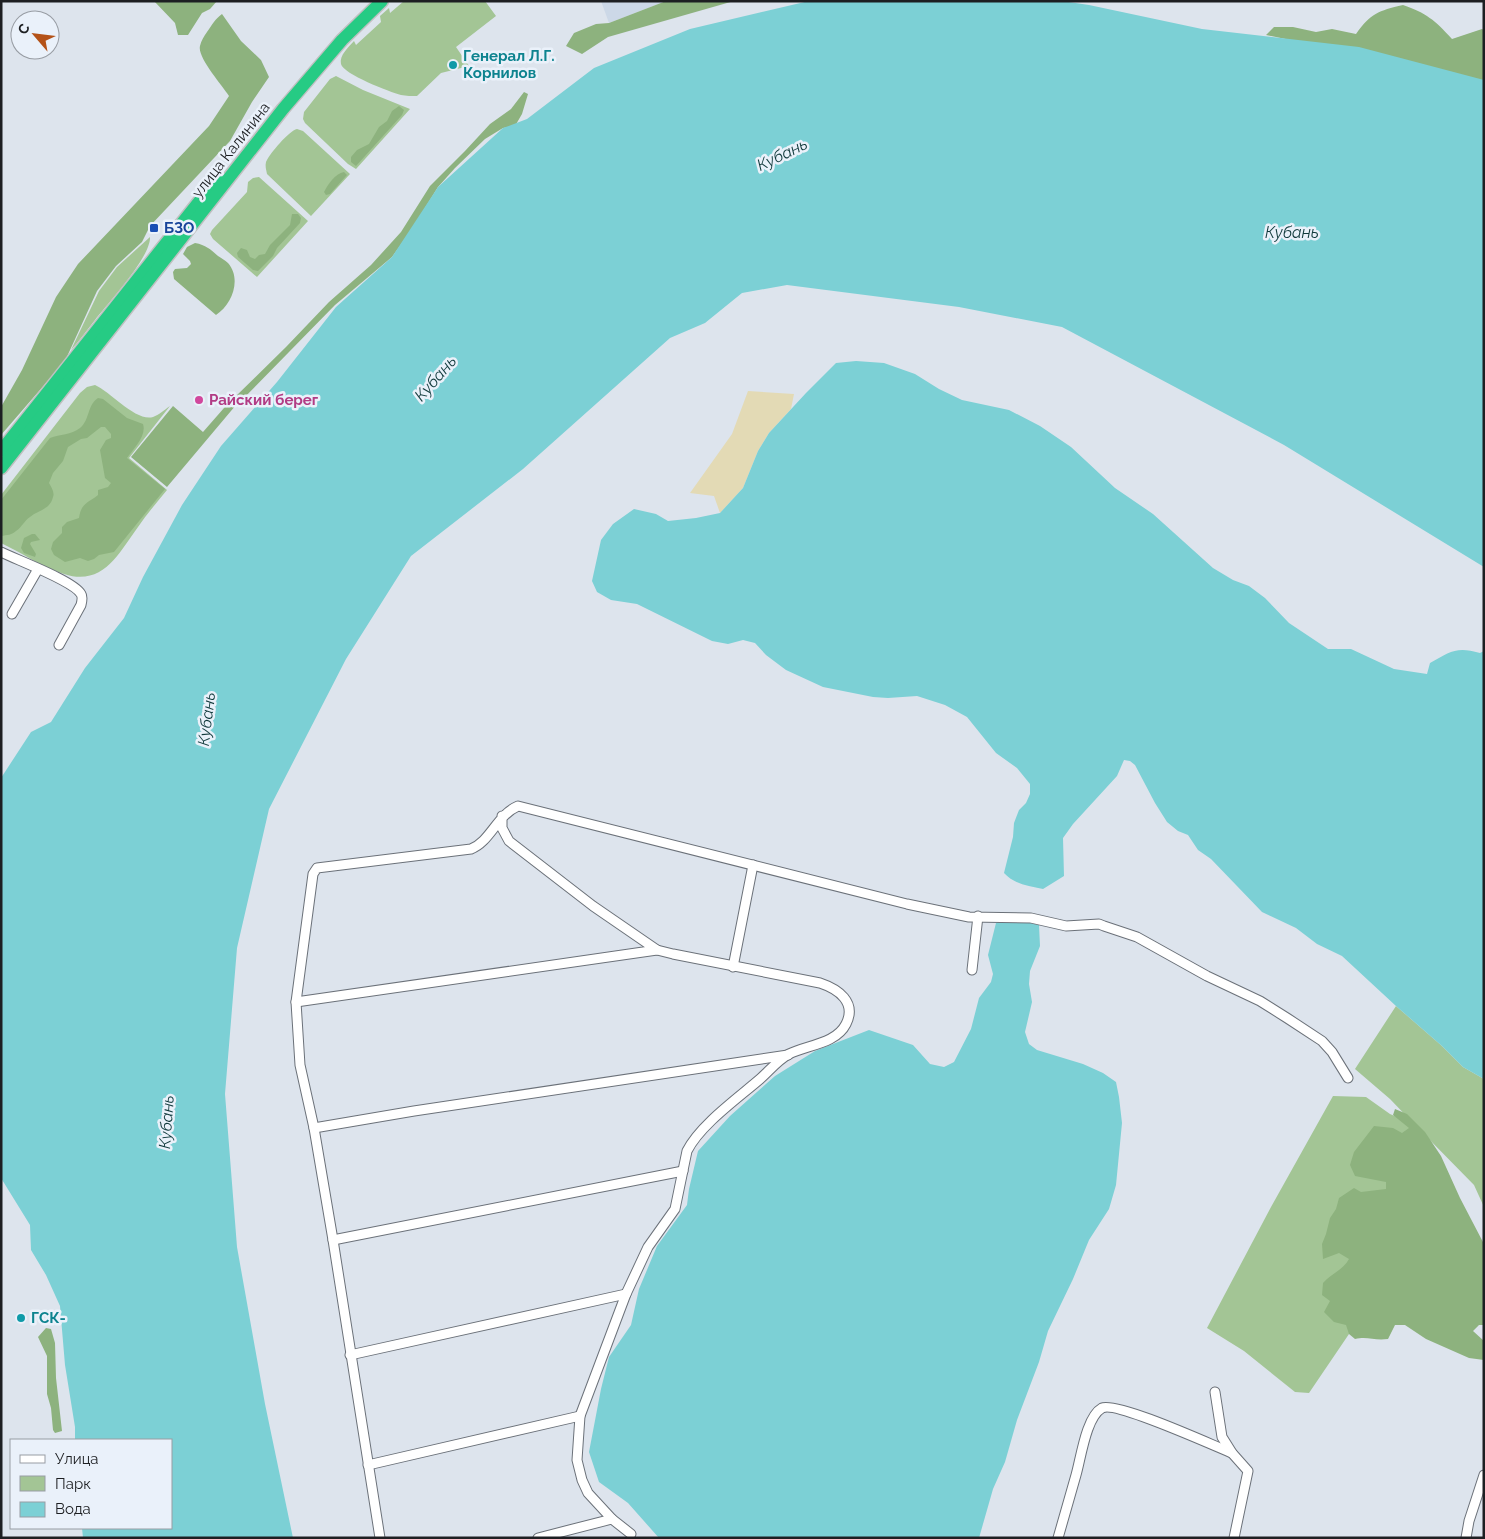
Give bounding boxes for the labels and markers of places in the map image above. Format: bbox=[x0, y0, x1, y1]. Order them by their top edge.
place label: Генерал Л.Г. Корнилов bbox=[463, 47, 555, 82]
marker: Генерал Л.Г. Корнилов bbox=[447, 59, 459, 71]
place label: БЗО bbox=[164, 219, 194, 237]
marker: БЗО bbox=[148, 222, 160, 234]
place label: Райский берег bbox=[209, 391, 319, 409]
marker: Райский берег bbox=[193, 394, 205, 406]
place label: ГСК- bbox=[31, 1309, 66, 1327]
marker: ГСК- bbox=[15, 1312, 27, 1324]

